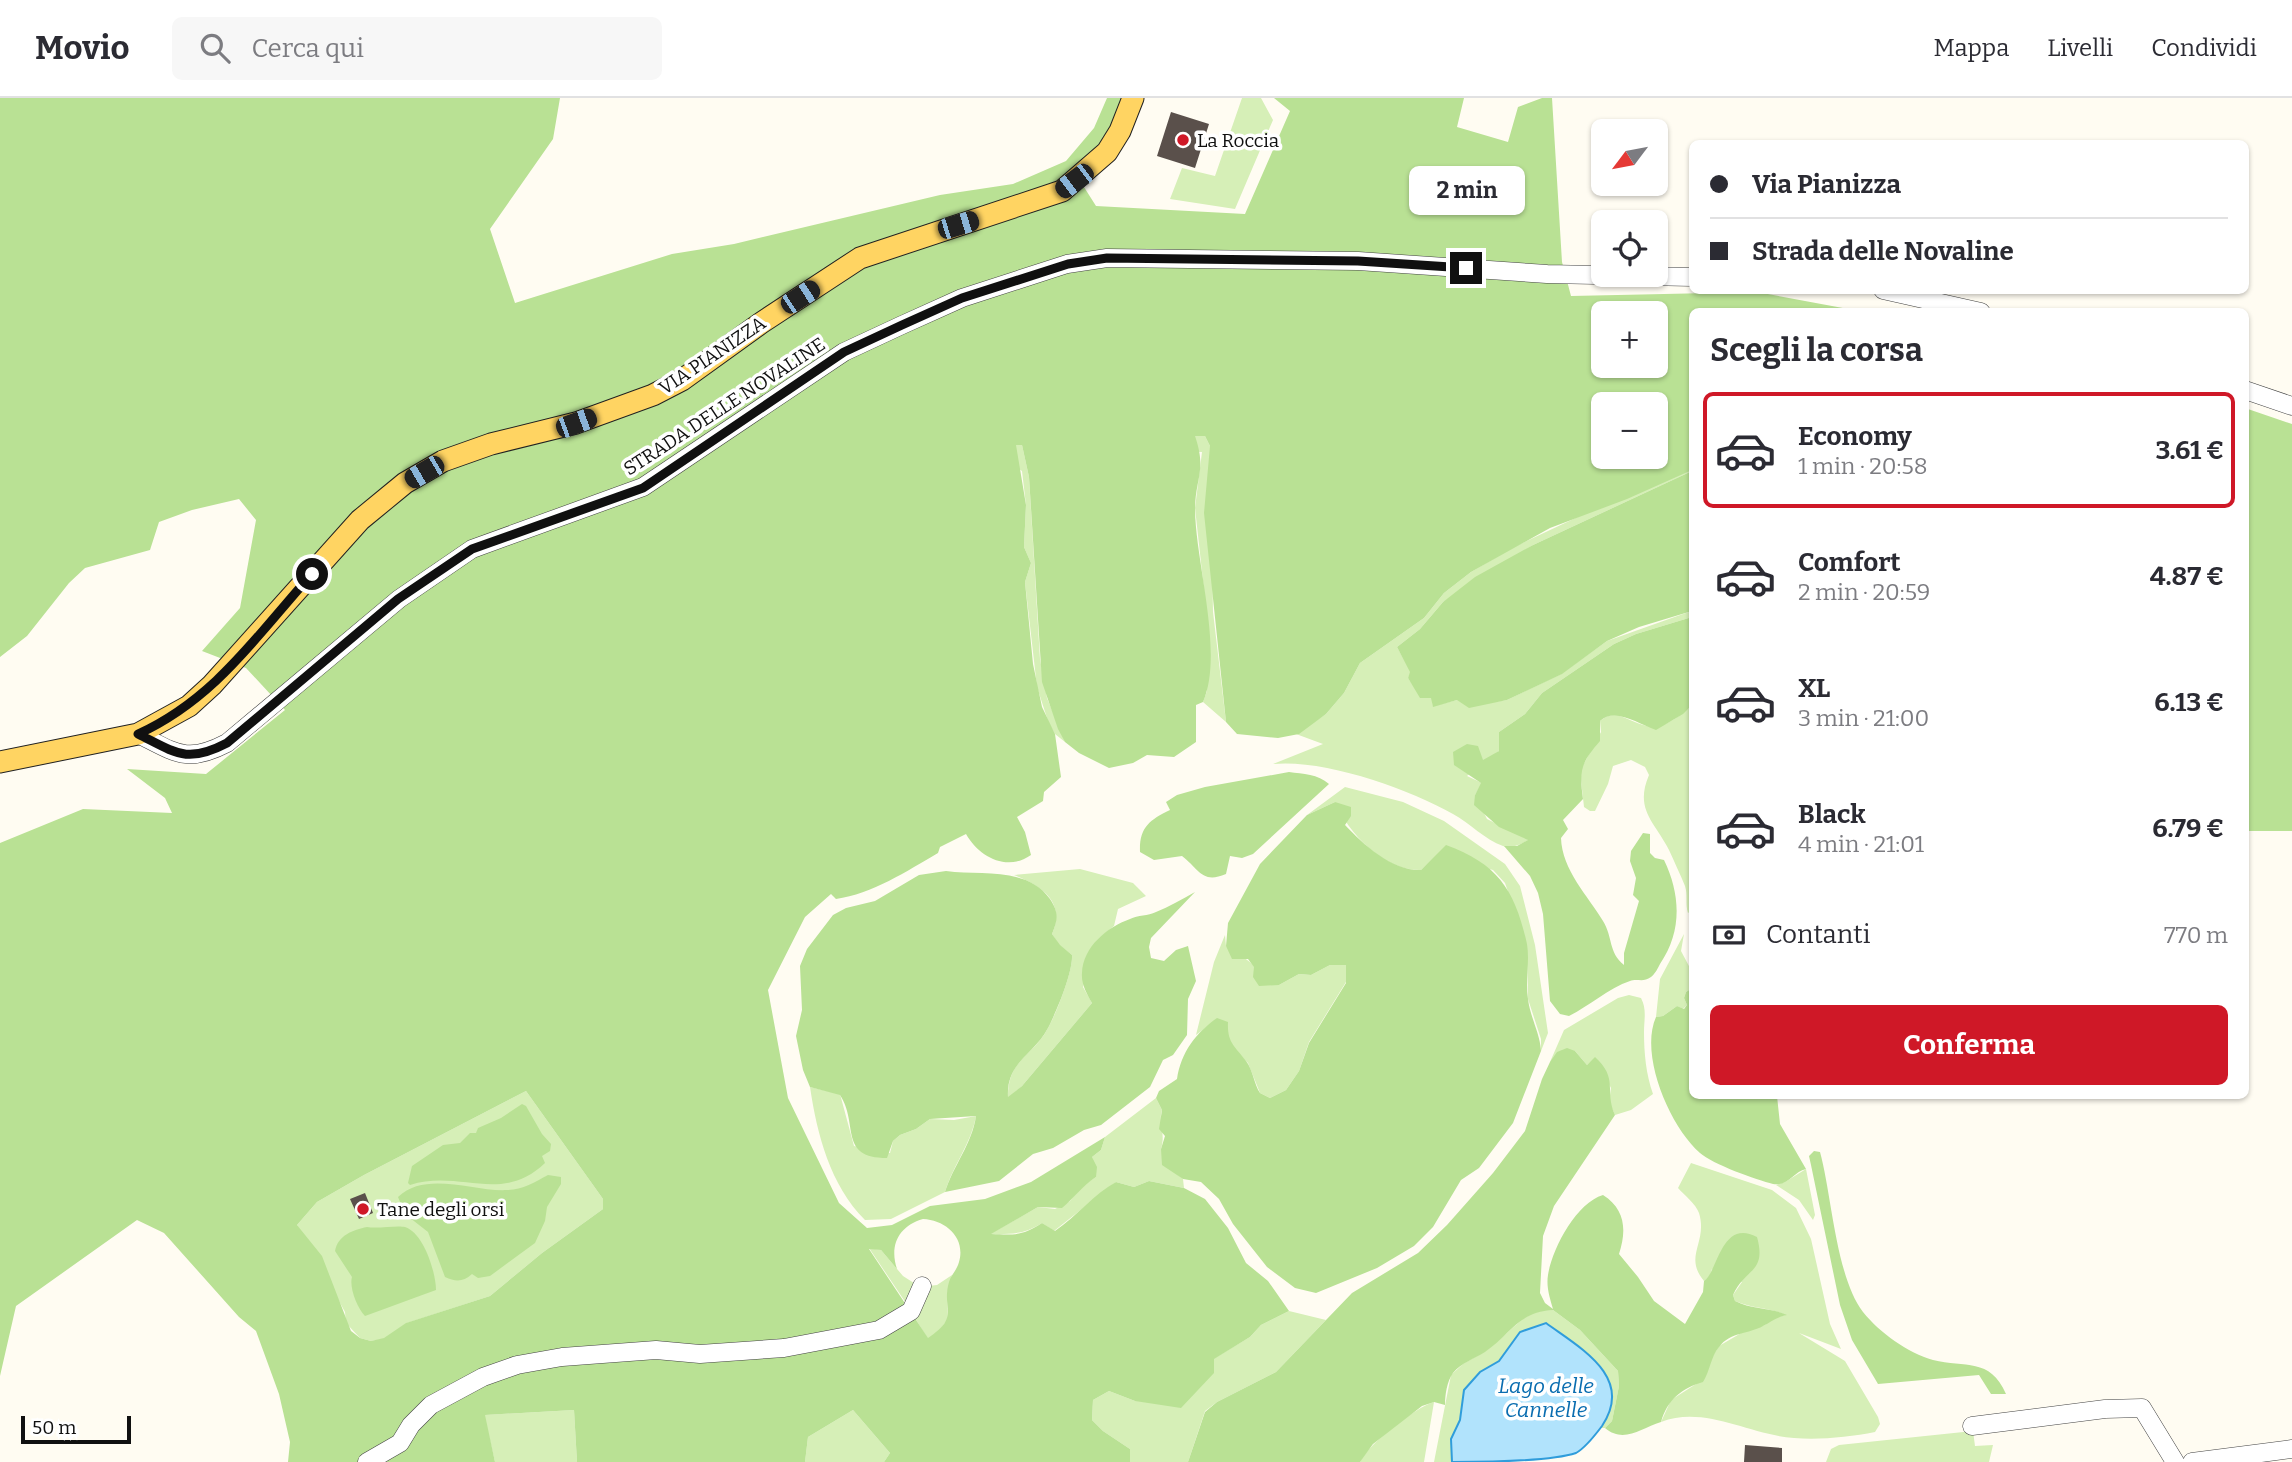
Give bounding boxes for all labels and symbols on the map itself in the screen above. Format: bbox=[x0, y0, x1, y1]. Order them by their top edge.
north arrow bbox=[1591, 119, 1668, 196]
place label: La Roccia bbox=[1197, 129, 1280, 152]
marker: La Roccia bbox=[1175, 132, 1191, 148]
car bbox=[1051, 160, 1098, 202]
callout: 2 min bbox=[1408, 166, 1524, 216]
car bbox=[935, 209, 982, 241]
route end bbox=[1450, 252, 1482, 284]
car bbox=[777, 277, 824, 317]
street label: VIA PIANIZZA bbox=[655, 311, 770, 400]
street label: STRADA DELLE NOVALINE bbox=[619, 333, 829, 480]
car bbox=[553, 406, 600, 440]
car bbox=[401, 452, 448, 492]
route start bbox=[296, 558, 328, 590]
place label: Tane degli orsi bbox=[377, 1198, 505, 1221]
marker: Tane degli orsi bbox=[355, 1201, 371, 1217]
water label: Lago delle Cannelle bbox=[1498, 1373, 1594, 1423]
scale bar bbox=[21, 1413, 131, 1445]

